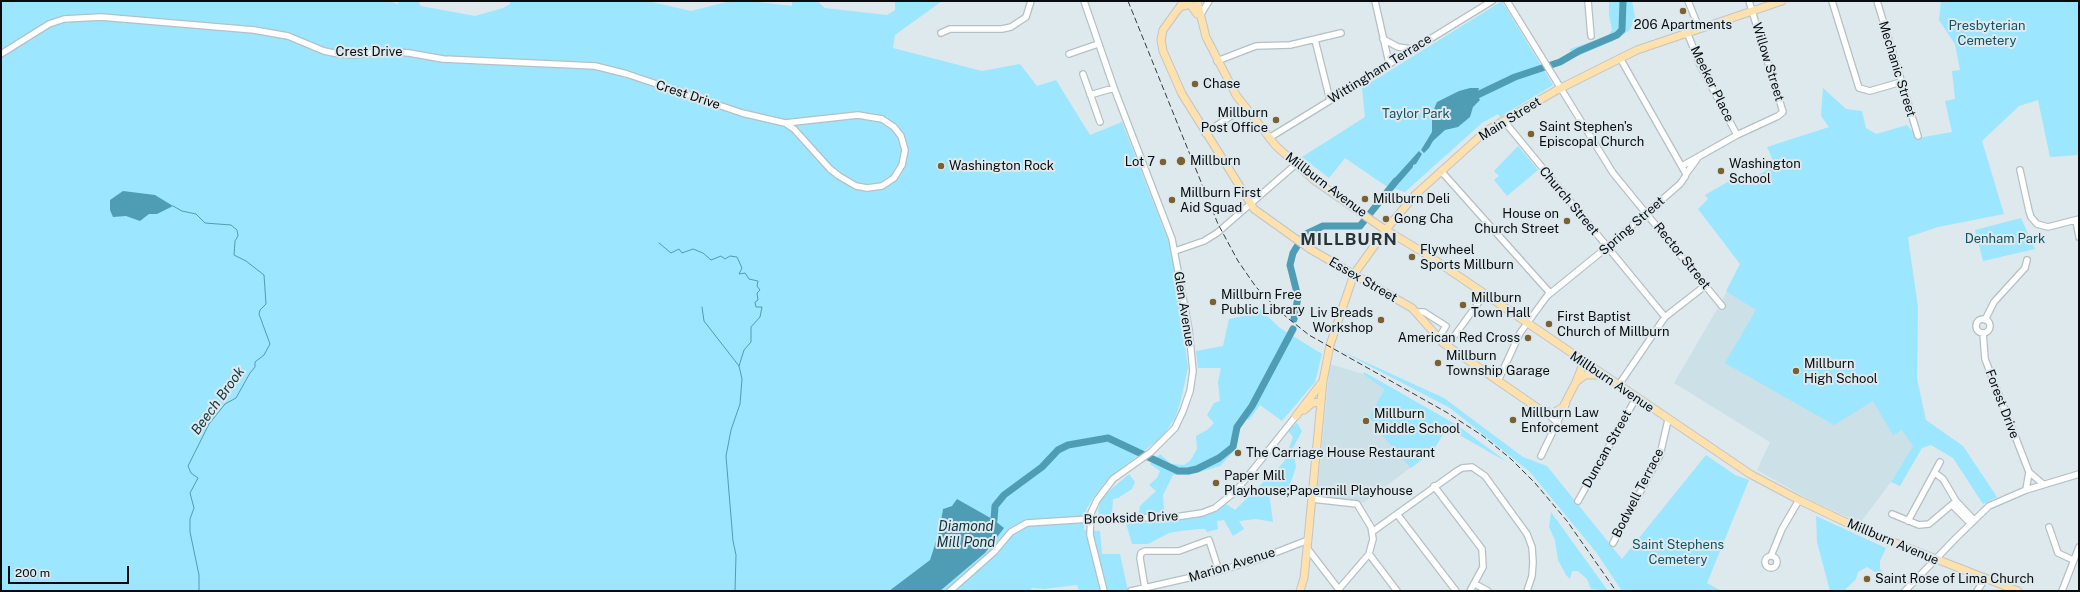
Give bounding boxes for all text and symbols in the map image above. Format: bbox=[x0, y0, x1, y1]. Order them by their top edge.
marker: 206 Apartments bbox=[1678, 6, 1688, 16]
place label: 206 Apartments bbox=[1634, 17, 1732, 33]
park label: Presbyterian Cemetery bbox=[1948, 18, 2026, 49]
street label: Mechanic Street bbox=[1875, 19, 1919, 119]
street label: Willow Street bbox=[1749, 21, 1787, 103]
street label: Wittingham Terrace bbox=[1326, 31, 1434, 107]
street label: Crest Drive bbox=[335, 44, 403, 60]
street label: Meeker Place bbox=[1687, 44, 1737, 124]
place label: Chase bbox=[1203, 76, 1240, 92]
street label: Crest Drive bbox=[654, 77, 722, 113]
marker: Chase bbox=[1190, 79, 1200, 89]
street label: Main Street bbox=[1476, 94, 1544, 144]
place label: Millburn Post Office bbox=[1201, 105, 1268, 136]
park label: Taylor Park bbox=[1382, 106, 1450, 122]
marker: Millburn Post Office bbox=[1271, 115, 1281, 125]
place label: Saint Stephen's Episcopal Church bbox=[1539, 119, 1644, 150]
marker: Saint Stephen's Episcopal Church bbox=[1526, 129, 1536, 139]
street label: Millburn Avenue bbox=[1282, 149, 1370, 221]
place label: Millburn bbox=[1190, 153, 1240, 169]
place label: Lot 7 bbox=[1125, 154, 1155, 170]
marker: Millburn bbox=[1175, 155, 1187, 167]
place label: Washington School bbox=[1729, 156, 1801, 187]
marker: Lot 7 bbox=[1158, 157, 1168, 167]
place label: Washington Rock bbox=[949, 158, 1054, 174]
marker: Washington Rock bbox=[936, 161, 946, 171]
street label: Church Street bbox=[1536, 164, 1602, 238]
marker: Washington School bbox=[1716, 166, 1726, 176]
place label: Millburn First Aid Squad bbox=[1180, 185, 1261, 216]
place label: Millburn Deli bbox=[1373, 191, 1450, 207]
street label: Spring Street bbox=[1596, 193, 1668, 259]
marker: Millburn Deli bbox=[1360, 194, 1370, 204]
marker: Millburn First Aid Squad bbox=[1167, 195, 1177, 205]
place label: House on Church Street bbox=[1474, 206, 1559, 237]
place label: Gong Cha bbox=[1394, 211, 1453, 227]
marker: Gong Cha bbox=[1381, 214, 1391, 224]
marker: House on Church Street bbox=[1562, 216, 1572, 226]
street label: Rector Street bbox=[1650, 220, 1714, 292]
district label: MILLBURN bbox=[1300, 230, 1398, 250]
park label: Denham Park bbox=[1965, 231, 2045, 247]
place label: Flywheel Sports Millburn bbox=[1420, 242, 1514, 273]
marker: Flywheel Sports Millburn bbox=[1407, 252, 1417, 262]
street label: Essex Street bbox=[1326, 254, 1400, 306]
street label: Glen Avenue bbox=[1170, 270, 1198, 348]
place label: Millburn Free Public Library bbox=[1221, 287, 1305, 318]
place label: Millburn Town Hall bbox=[1471, 290, 1531, 321]
marker: Millburn Free Public Library bbox=[1208, 297, 1218, 307]
marker: Millburn Town Hall bbox=[1458, 300, 1468, 310]
place label: Liv Breads Workshop bbox=[1310, 305, 1373, 336]
place label: First Baptist Church of Millburn bbox=[1557, 309, 1669, 340]
marker: Liv Breads Workshop bbox=[1376, 315, 1386, 325]
marker: First Baptist Church of Millburn bbox=[1544, 319, 1554, 329]
place label: American Red Cross bbox=[1398, 330, 1520, 346]
marker: American Red Cross bbox=[1523, 333, 1533, 343]
place label: Millburn Township Garage bbox=[1446, 348, 1550, 379]
street label: Millburn Avenue bbox=[1567, 348, 1657, 416]
place label: Millburn High School bbox=[1804, 356, 1878, 387]
marker: Millburn Township Garage bbox=[1433, 358, 1443, 368]
water label: Beech Brook bbox=[188, 364, 248, 438]
marker: Millburn High School bbox=[1791, 366, 1801, 376]
street label: Forest Drive bbox=[1982, 367, 2022, 441]
place label: Millburn Law Enforcement bbox=[1521, 405, 1599, 436]
place label: Millburn Middle School bbox=[1374, 406, 1460, 437]
street label: Duncan Street bbox=[1579, 407, 1635, 491]
marker: Millburn Law Enforcement bbox=[1508, 415, 1518, 425]
marker: Millburn Middle School bbox=[1361, 416, 1371, 426]
place label: The Carriage House Restaurant bbox=[1246, 445, 1435, 461]
street label: Bodwell Terrace bbox=[1609, 446, 1667, 540]
marker: The Carriage House Restaurant bbox=[1233, 448, 1243, 458]
place label: Paper Mill Playhouse;Papermill Playhouse bbox=[1224, 468, 1413, 499]
marker: Paper Mill Playhouse;Papermill Playhouse bbox=[1211, 478, 1221, 488]
street label: Brookside Drive bbox=[1083, 509, 1179, 527]
street label: Millburn Avenue bbox=[1845, 516, 1941, 568]
water label: Diamond Mill Pond bbox=[937, 519, 995, 552]
park label: Saint Stephens Cemetery bbox=[1632, 537, 1724, 568]
street label: Marion Avenue bbox=[1187, 544, 1277, 586]
scale bar bbox=[10, 558, 131, 584]
text: 200 m bbox=[15, 566, 50, 580]
place label: Saint Rose of Lima Church bbox=[1875, 571, 2034, 587]
marker: Saint Rose of Lima Church bbox=[1862, 574, 1872, 584]

